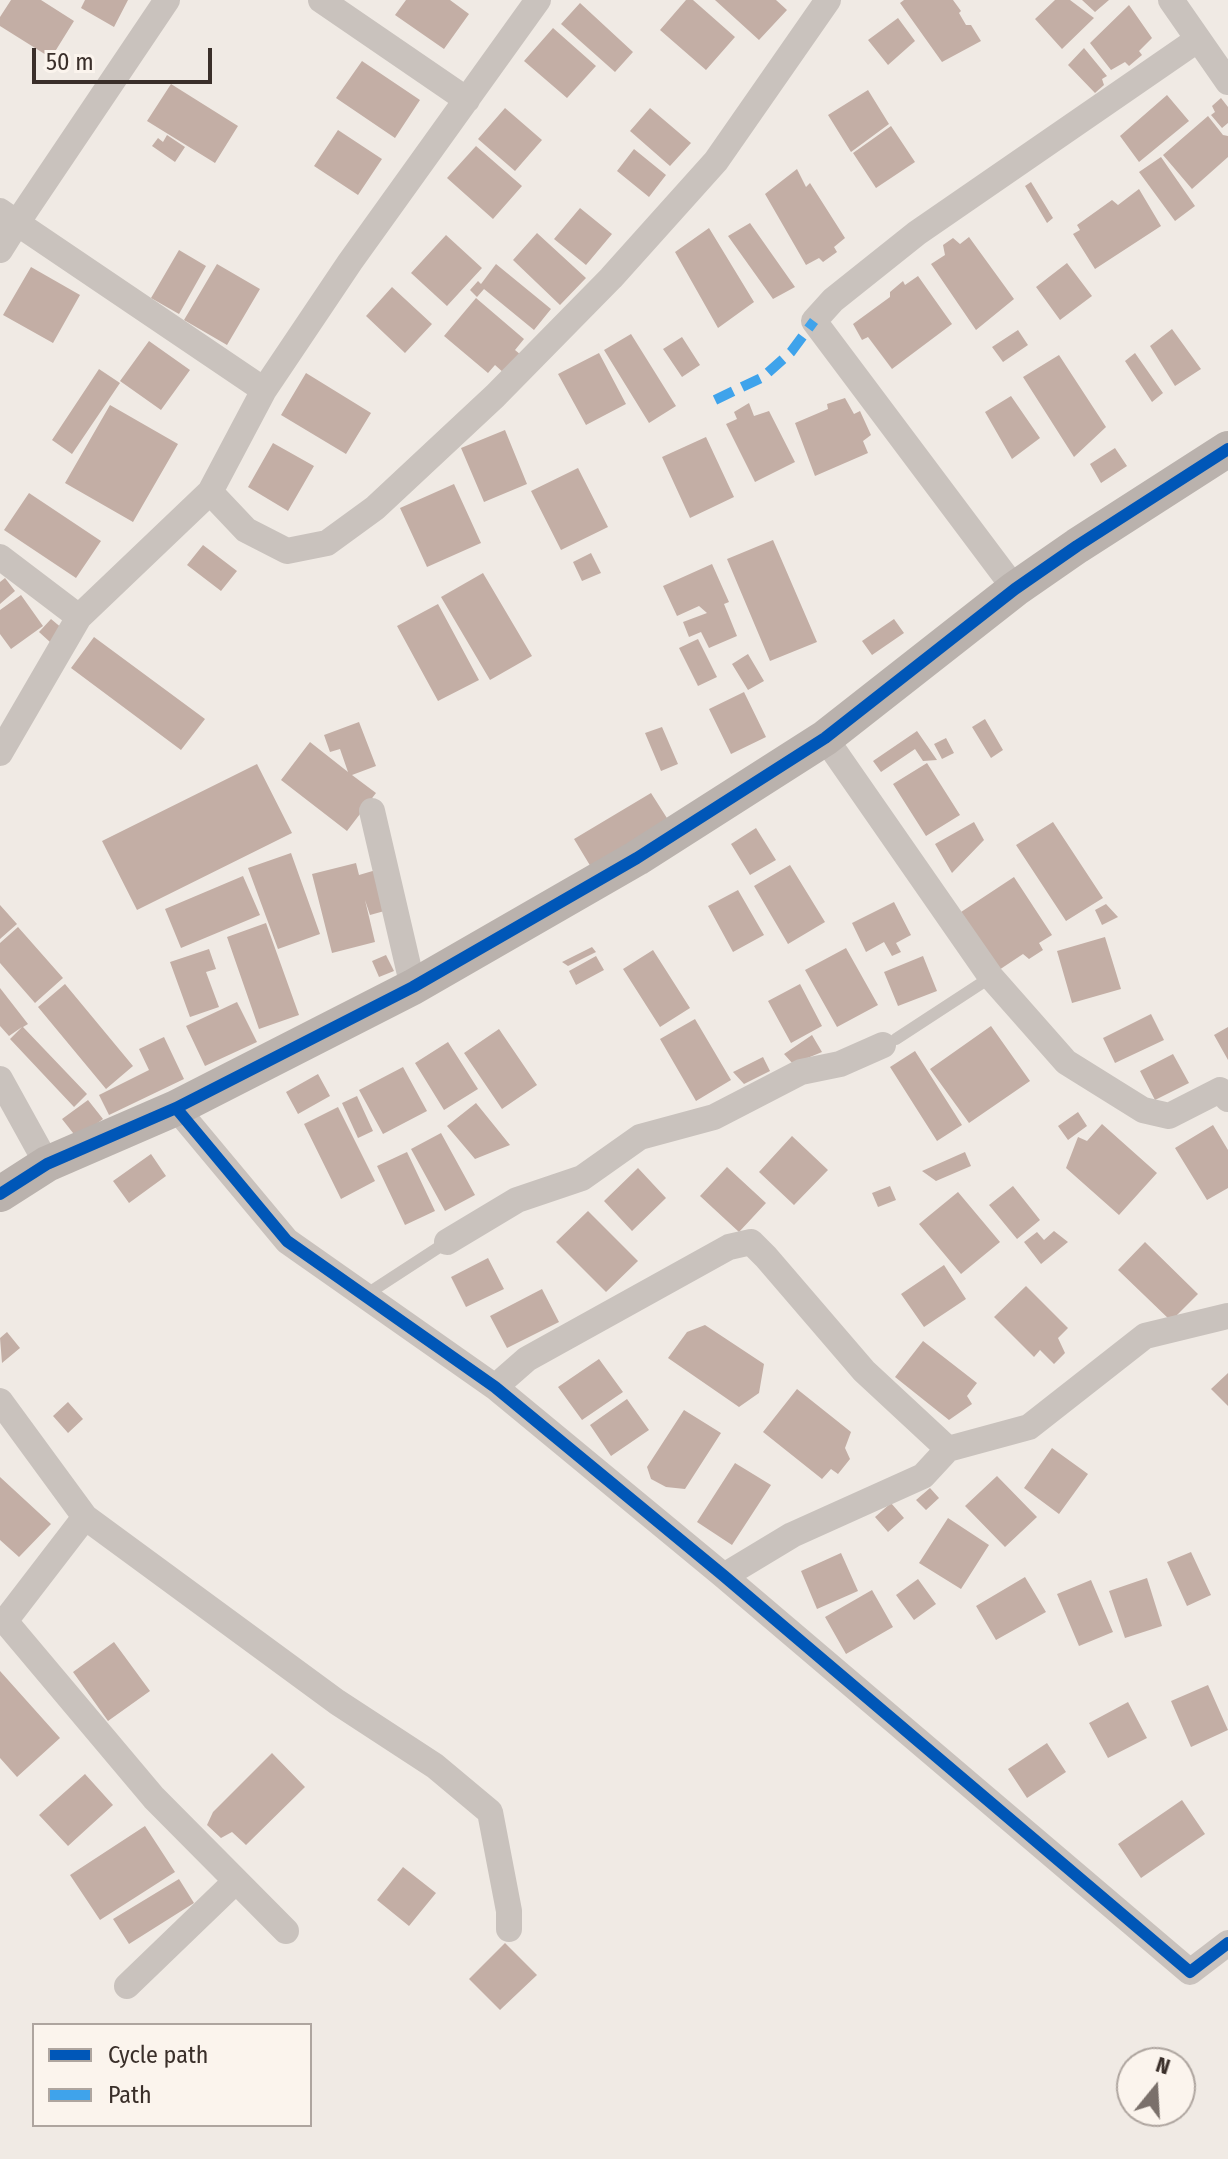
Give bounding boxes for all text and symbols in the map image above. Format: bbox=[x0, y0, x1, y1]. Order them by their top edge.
scale bar bbox=[36, 32, 216, 82]
text: 50 m bbox=[46, 48, 94, 76]
legend bbox=[32, 2023, 312, 2127]
text: Cycle path bbox=[108, 2041, 208, 2069]
north arrow bbox=[1116, 2047, 1196, 2127]
text: N bbox=[1153, 2051, 1173, 2080]
text: Path bbox=[108, 2081, 152, 2109]

